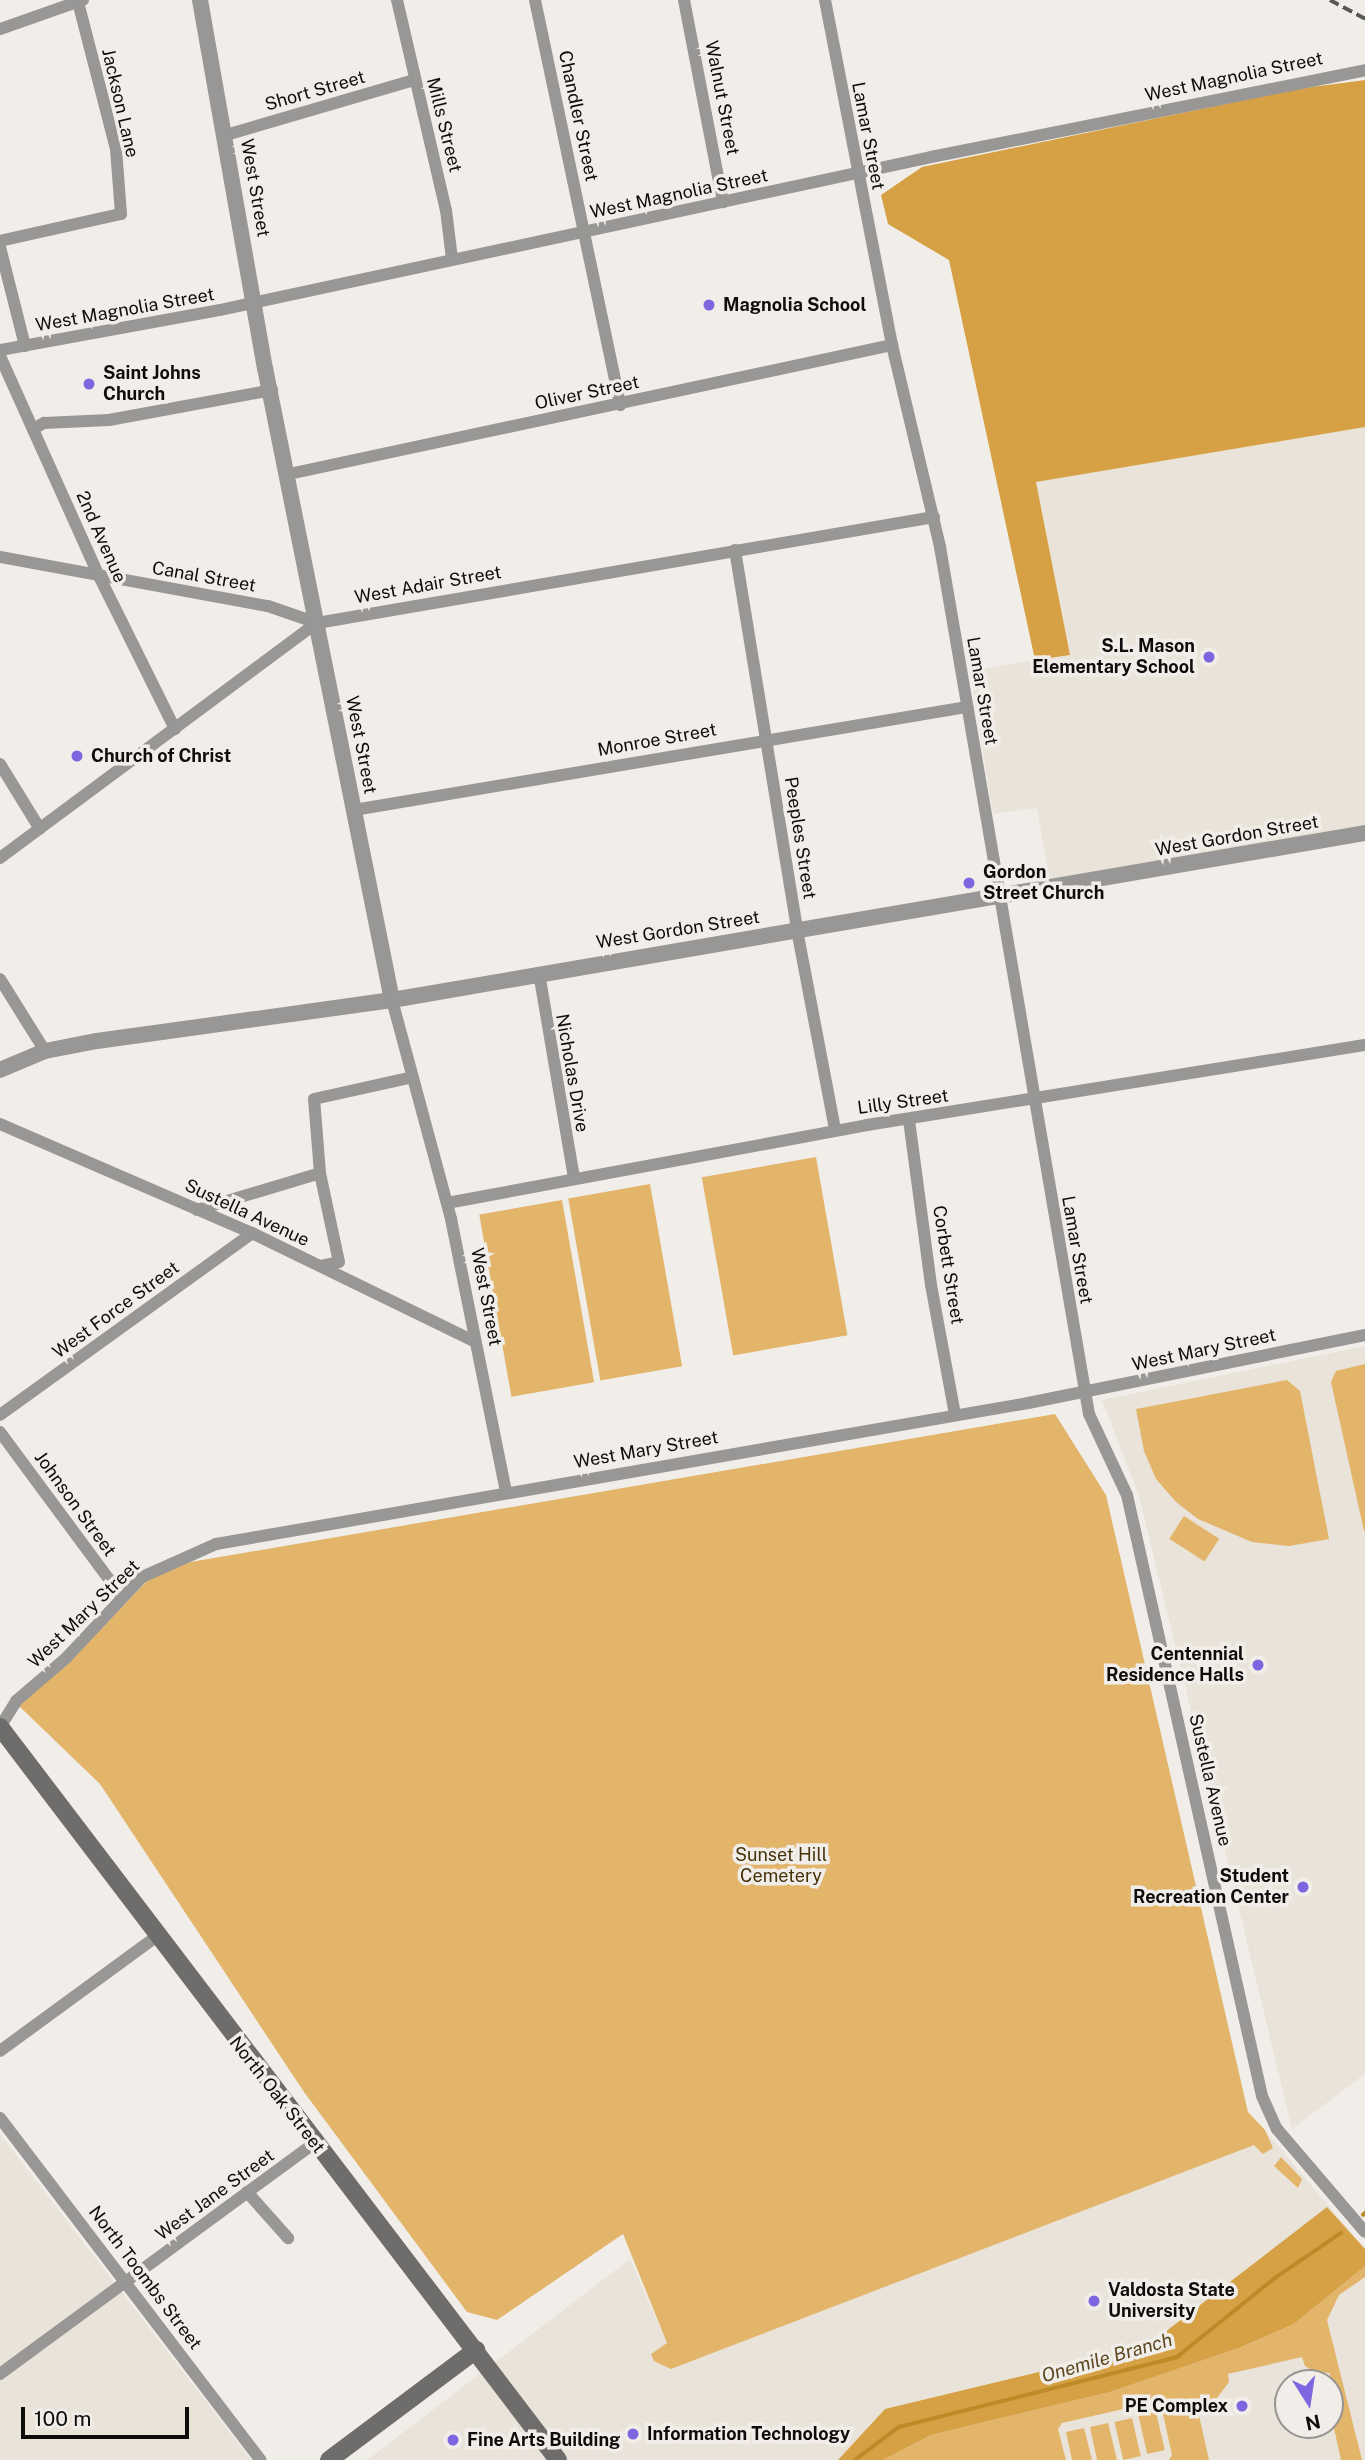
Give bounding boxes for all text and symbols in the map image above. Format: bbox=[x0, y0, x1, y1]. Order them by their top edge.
street label: Walnut Street bbox=[700, 39, 744, 157]
street label: Jackson Lane bbox=[97, 46, 143, 160]
street label: West Magnolia Street bbox=[1143, 48, 1325, 106]
street label: Chandler Street bbox=[554, 49, 602, 183]
street label: Short Street bbox=[262, 66, 368, 116]
street label: Mills Street bbox=[422, 75, 466, 175]
street label: Lamar Street bbox=[847, 80, 889, 192]
street label: West Street bbox=[236, 137, 274, 239]
street label: West Magnolia Street bbox=[588, 165, 770, 223]
street label: West Magnolia Street bbox=[34, 284, 216, 336]
place label: Magnolia School bbox=[723, 294, 866, 316]
marker: Magnolia School bbox=[701, 297, 717, 313]
place label: Saint Johns Church bbox=[103, 363, 201, 406]
street label: Oliver Street bbox=[533, 371, 641, 415]
marker: Saint Johns Church bbox=[81, 376, 97, 392]
street label: 2nd Avenue bbox=[71, 488, 131, 586]
street label: Canal Street bbox=[150, 557, 258, 597]
street label: West Adair Street bbox=[353, 561, 503, 609]
street label: Lamar Street bbox=[962, 635, 1002, 747]
place label: S.L. Mason Elementary School bbox=[1032, 636, 1195, 678]
marker: S.L. Mason Elementary School bbox=[1201, 649, 1217, 665]
street label: West Street bbox=[341, 694, 381, 796]
street label: Monroe Street bbox=[596, 719, 718, 761]
place label: Church of Christ bbox=[91, 745, 231, 767]
marker: Church of Christ bbox=[69, 748, 85, 764]
street label: Peeples Street bbox=[780, 775, 820, 901]
street label: West Gordon Street bbox=[1154, 811, 1320, 861]
place label: Gordon Street Church bbox=[983, 862, 1104, 904]
marker: Gordon Street Church bbox=[961, 875, 977, 891]
street label: West Gordon Street bbox=[595, 906, 761, 954]
street label: Nicholas Drive bbox=[551, 1012, 593, 1134]
street label: Lilly Street bbox=[856, 1085, 950, 1119]
street label: Sustella Avenue bbox=[181, 1175, 313, 1251]
street label: Lamar Street bbox=[1057, 1194, 1097, 1306]
street label: Corbett Street bbox=[928, 1204, 968, 1326]
street label: West Street bbox=[466, 1246, 506, 1348]
street label: West Force Street bbox=[49, 1257, 183, 1363]
street label: West Mary Street bbox=[1130, 1324, 1278, 1376]
street label: West Mary Street bbox=[572, 1427, 720, 1473]
street label: Johnson Street bbox=[30, 1447, 120, 1561]
street label: West Mary Street bbox=[24, 1555, 144, 1673]
place label: Centennial Residence Halls bbox=[1106, 1644, 1244, 1686]
marker: Centennial Residence Halls bbox=[1250, 1657, 1266, 1673]
street label: Sustella Avenue bbox=[1184, 1712, 1236, 1848]
park label: Sunset Hill Cemetery bbox=[735, 1845, 827, 1888]
place label: Student Recreation Center bbox=[1133, 1866, 1289, 1909]
marker: Student Recreation Center bbox=[1295, 1879, 1311, 1895]
street label: North Oak Street bbox=[225, 2032, 329, 2158]
street label: West Jane Street bbox=[152, 2145, 278, 2245]
street label: North Toombs Street bbox=[84, 2202, 206, 2354]
place label: Valdosta State University bbox=[1108, 2280, 1235, 2322]
marker: Valdosta State University bbox=[1086, 2293, 1102, 2309]
water label: Onemile Branch bbox=[1039, 2328, 1175, 2388]
north arrow bbox=[1274, 2369, 1344, 2439]
scale bar bbox=[24, 2394, 192, 2438]
place label: PE Complex bbox=[1125, 2395, 1228, 2417]
marker: PE Complex bbox=[1234, 2398, 1250, 2414]
text: 100 m bbox=[34, 2406, 91, 2431]
text: N bbox=[1303, 2410, 1323, 2435]
place label: Information Technology bbox=[647, 2423, 850, 2445]
marker: Information Technology bbox=[625, 2426, 641, 2442]
place label: Fine Arts Building bbox=[467, 2429, 621, 2451]
marker: Fine Arts Building bbox=[445, 2432, 461, 2448]

